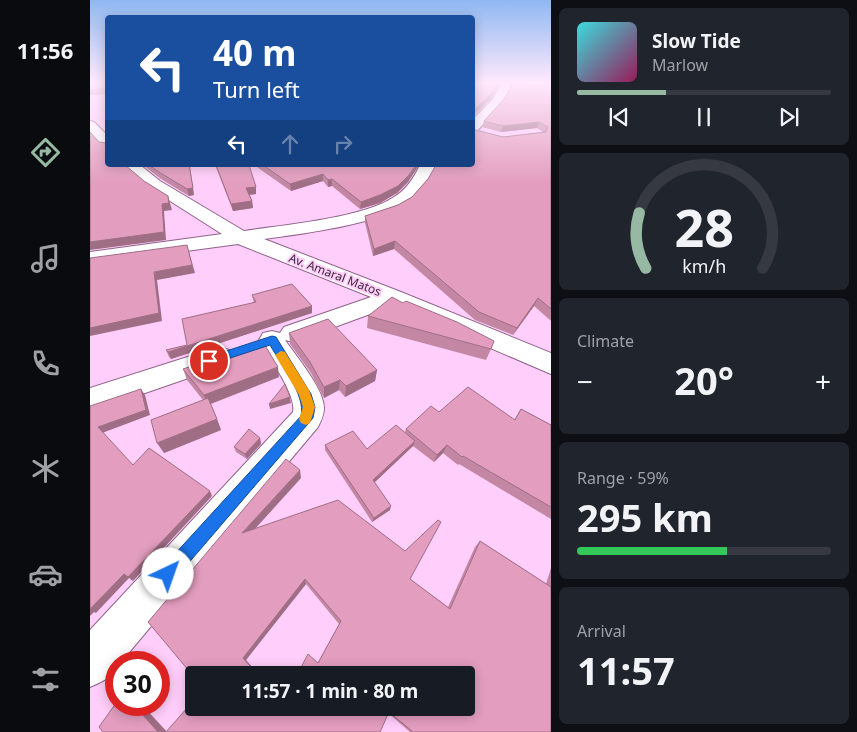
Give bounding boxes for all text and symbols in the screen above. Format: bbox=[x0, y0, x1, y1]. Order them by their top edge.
text: Slow Tide bbox=[652, 28, 741, 54]
text: 40 m bbox=[213, 29, 296, 76]
text: 11:56 bbox=[17, 35, 73, 65]
icon: left bbox=[130, 35, 195, 100]
text: Marlow bbox=[652, 54, 708, 76]
text: Turn left bbox=[213, 74, 300, 104]
icon: previous bbox=[605, 103, 633, 131]
icon: pause bbox=[690, 103, 718, 131]
icon: next bbox=[775, 103, 803, 131]
icon: left bbox=[223, 130, 251, 158]
icon: ahead bbox=[276, 130, 304, 158]
icon: right bbox=[329, 130, 357, 158]
icon: directions bbox=[28, 135, 63, 170]
text: 28 bbox=[674, 191, 734, 262]
icon: music bbox=[28, 241, 63, 276]
street label: Av. Amaral Matos bbox=[286, 249, 384, 300]
text: km/h bbox=[682, 254, 726, 278]
text: Climate bbox=[577, 330, 634, 352]
pin bbox=[188, 340, 230, 382]
icon: phone bbox=[28, 346, 63, 381]
icon: arrive bbox=[195, 347, 223, 375]
text: 20° bbox=[674, 354, 734, 406]
text: − bbox=[577, 362, 593, 400]
text: + bbox=[815, 362, 831, 400]
icon: climate bbox=[28, 451, 63, 486]
text: Range · 59% bbox=[577, 467, 669, 489]
text: 295 km bbox=[577, 491, 713, 543]
position arrow bbox=[141, 547, 193, 599]
icon: car bbox=[28, 557, 63, 592]
text: Arrival bbox=[577, 620, 626, 642]
text: 11:57 bbox=[577, 644, 675, 696]
speed limit sign: 30 bbox=[105, 651, 170, 716]
icon: filters bbox=[28, 662, 63, 697]
text: 11:57 · 1 min · 80 m bbox=[242, 678, 418, 704]

